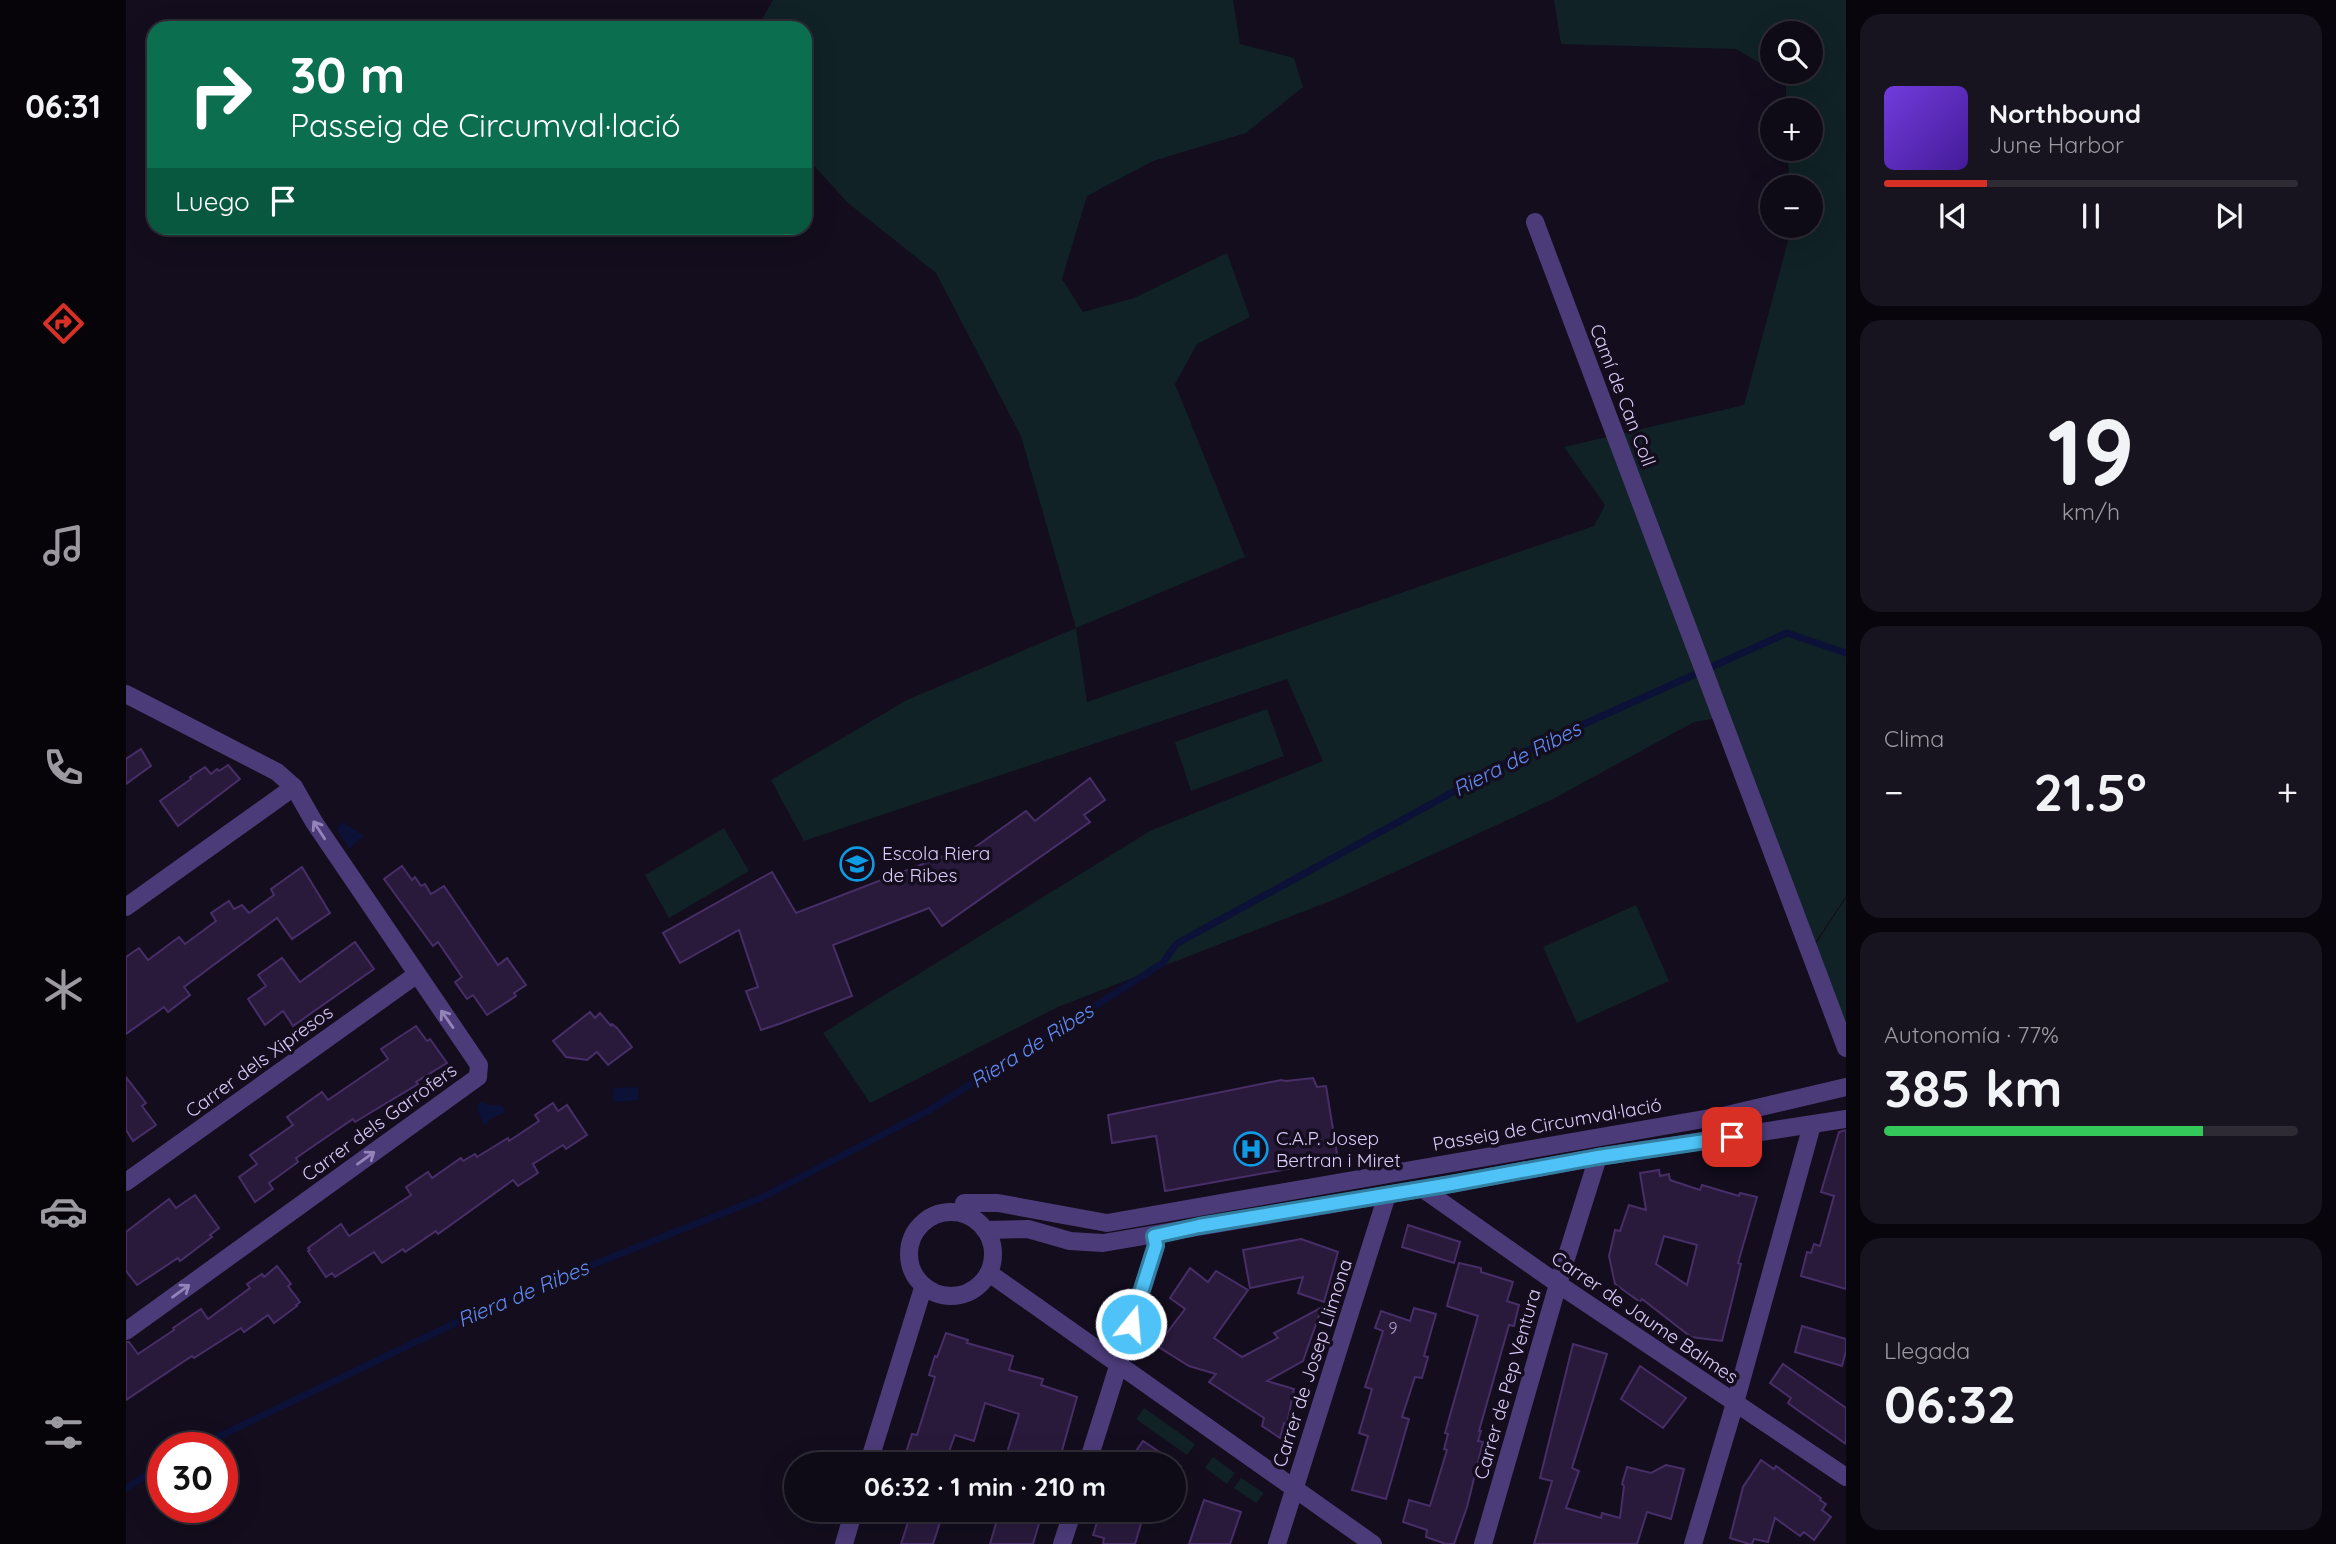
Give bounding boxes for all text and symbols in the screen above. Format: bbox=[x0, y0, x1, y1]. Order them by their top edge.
map controls bbox=[1760, 21, 1823, 238]
button: search bbox=[1760, 21, 1823, 84]
text: 30 m bbox=[290, 44, 405, 105]
icon: right bbox=[175, 49, 266, 140]
text: 06:31 bbox=[25, 86, 101, 126]
text: Northbound bbox=[1989, 97, 2141, 130]
button: + bbox=[1760, 98, 1823, 161]
text: Passeig de Circumval·lació bbox=[290, 105, 681, 145]
text: June Harbor bbox=[1989, 130, 2124, 159]
button: − bbox=[1760, 175, 1823, 238]
icon: arrive bbox=[264, 182, 302, 220]
text: Luego bbox=[175, 185, 250, 218]
icon: previous bbox=[1934, 197, 1972, 235]
icon: pause bbox=[2072, 197, 2110, 235]
icon: next bbox=[2210, 197, 2248, 235]
icon: directions bbox=[39, 299, 88, 348]
street label: Camí de Can Coll bbox=[1585, 320, 1661, 470]
text: 19 bbox=[2047, 394, 2135, 508]
text: km/h bbox=[2062, 497, 2120, 526]
icon: music bbox=[39, 521, 88, 570]
water label: Riera de Ribes bbox=[1448, 714, 1586, 801]
text: Clima bbox=[1884, 724, 1944, 753]
icon: phone bbox=[39, 743, 88, 792]
text: 21.5° bbox=[2034, 759, 2147, 824]
text: − bbox=[1884, 768, 1904, 816]
text: + bbox=[2277, 768, 2298, 816]
one-way arrow bbox=[312, 821, 327, 840]
place label: Escola Riera de Ribes bbox=[882, 841, 990, 887]
school or university icon: Escola Riera de Ribes bbox=[838, 845, 876, 883]
icon: climate bbox=[39, 965, 88, 1014]
water label: Riera de Ribes bbox=[965, 996, 1099, 1093]
street label: Carrer dels Xipresos bbox=[181, 999, 337, 1122]
one-way arrow bbox=[440, 1010, 454, 1029]
text: Autonomía · 77% bbox=[1884, 1020, 2059, 1049]
text: 385 km bbox=[1884, 1055, 2062, 1120]
street label: Carrer dels Garrofers bbox=[297, 1058, 461, 1186]
street label: Passeig de Circumval·lació bbox=[1431, 1092, 1663, 1156]
pin bbox=[1702, 1107, 1762, 1167]
icon: arrive bbox=[1713, 1118, 1751, 1156]
place label: C.A.P. Josep Bertran i Miret bbox=[1276, 1126, 1401, 1172]
hospital icon: C.A.P. Josep Bertran i Miret bbox=[1232, 1130, 1270, 1168]
one-way arrow bbox=[356, 1150, 375, 1165]
icon: car bbox=[39, 1187, 88, 1236]
street label: Carrer de Jaume Balmes bbox=[1547, 1245, 1743, 1389]
water label: Riera de Ribes bbox=[453, 1253, 593, 1332]
street label: Carrer de Josep Llimona bbox=[1267, 1256, 1357, 1470]
one-way arrow bbox=[171, 1283, 190, 1298]
street label: Carrer de Pep Ventura bbox=[1468, 1286, 1546, 1482]
position arrow bbox=[1094, 1287, 1168, 1361]
house number: 9 bbox=[1389, 1318, 1398, 1338]
text: Llegada bbox=[1884, 1336, 1970, 1365]
text: 06:32 bbox=[1884, 1371, 2016, 1436]
icon: filters bbox=[39, 1408, 88, 1457]
speed limit sign: 30 bbox=[147, 1432, 238, 1523]
text: 06:32 · 1 min · 210 m bbox=[864, 1470, 1106, 1503]

